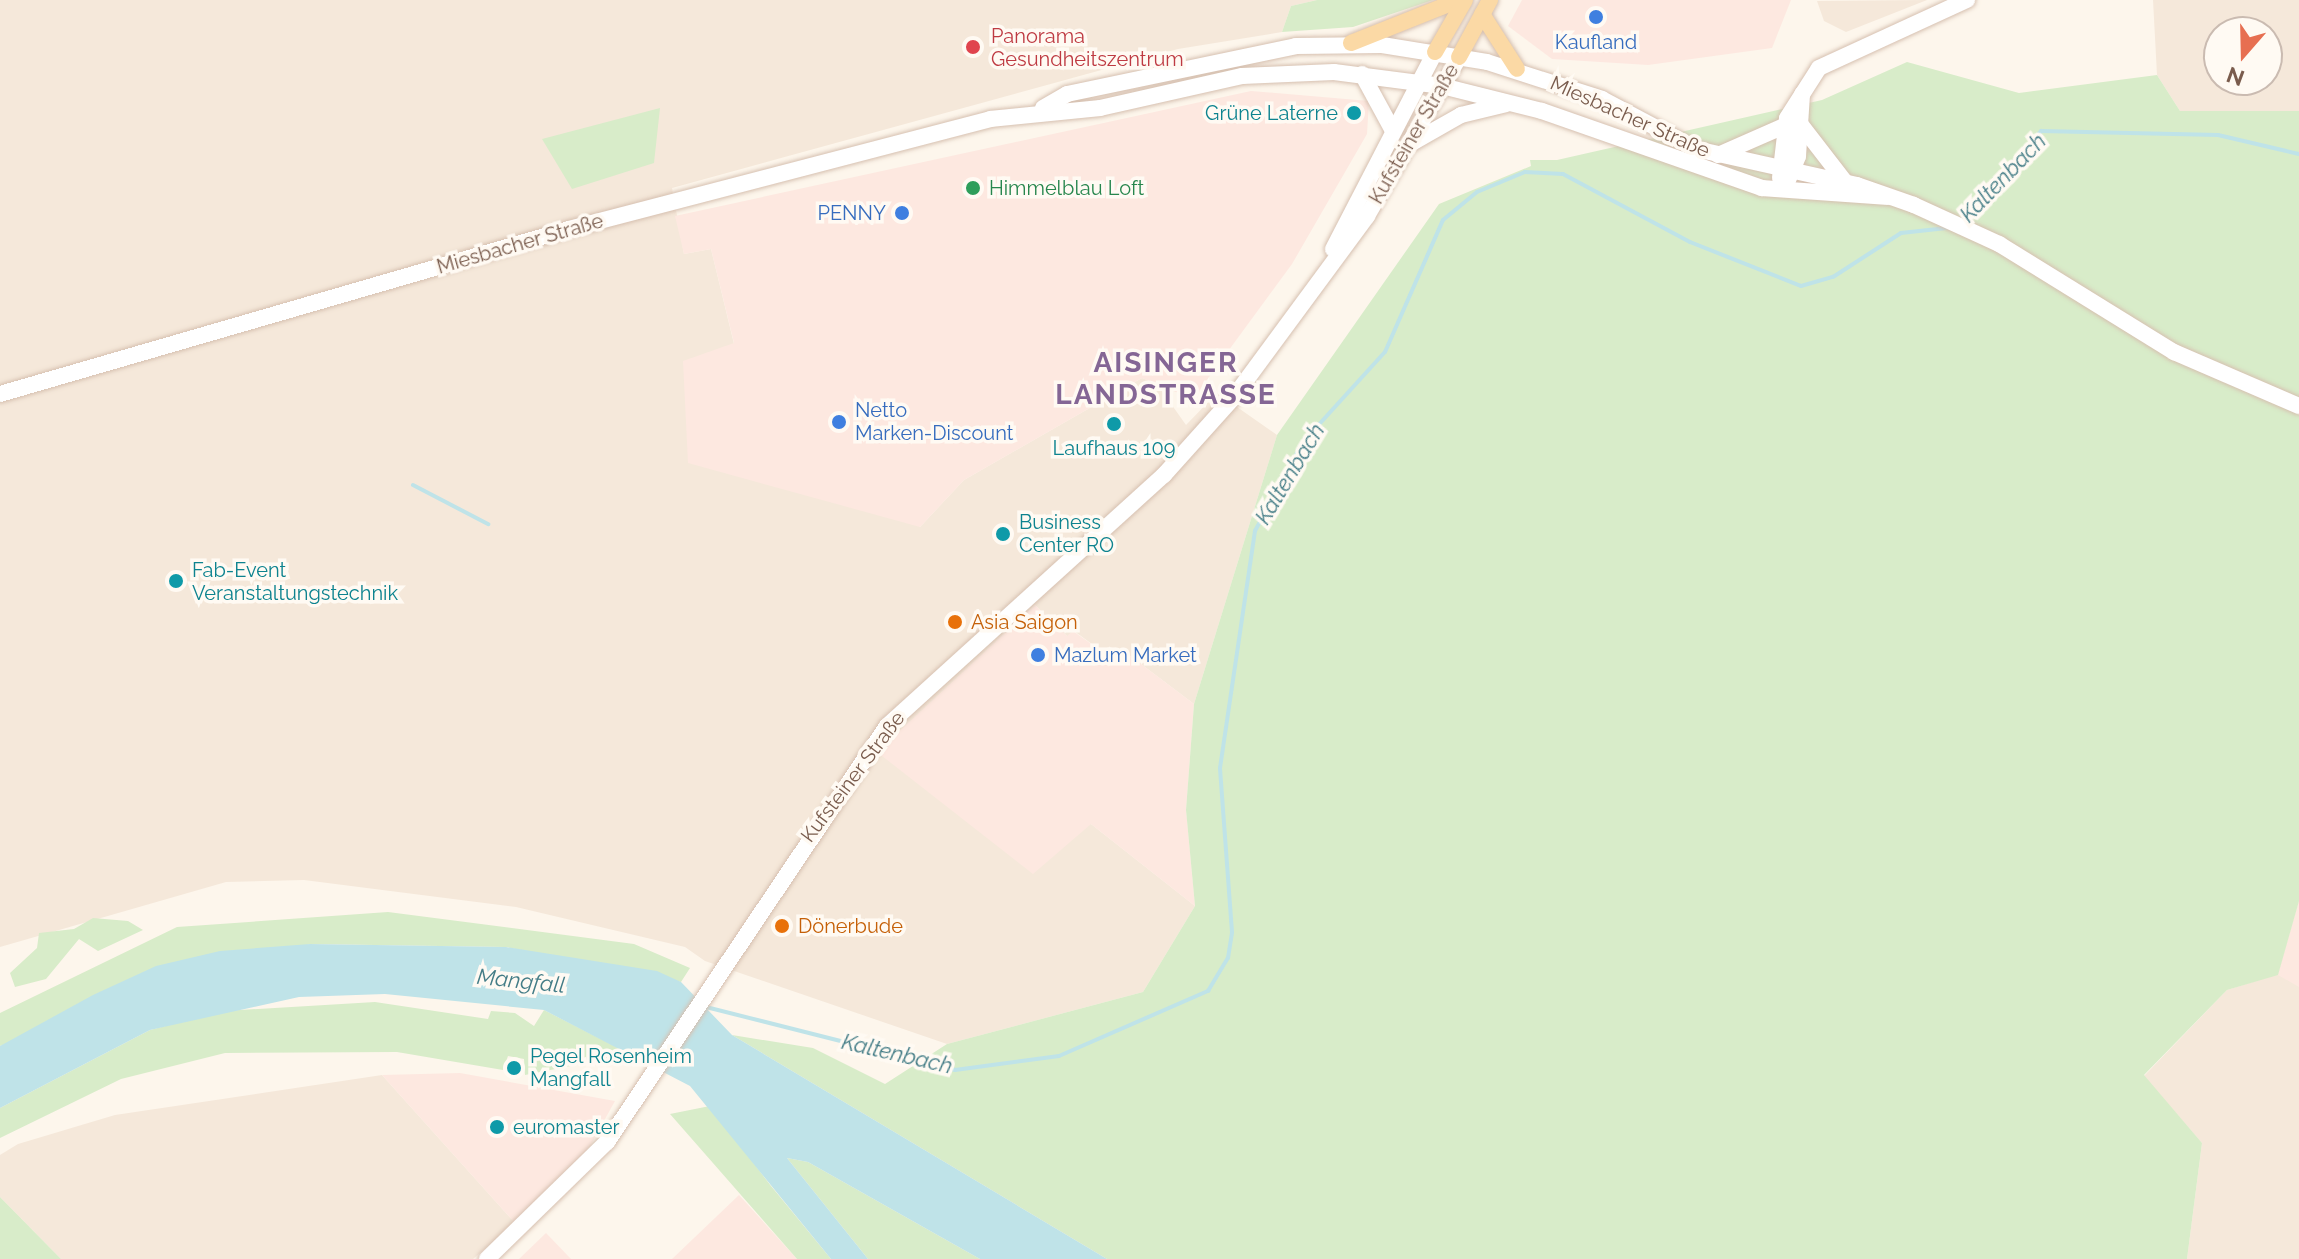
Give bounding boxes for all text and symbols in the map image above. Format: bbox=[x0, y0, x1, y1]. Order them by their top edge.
marker: Kaufland bbox=[1587, 8, 1605, 26]
north arrow bbox=[2203, 16, 2283, 96]
place label: Panorama Gesundheitszentrum bbox=[991, 24, 1184, 71]
place label: Kaufland bbox=[1555, 30, 1637, 54]
marker: Panorama Gesundheitszentrum bbox=[962, 36, 984, 58]
street label: Kufsteiner Straße bbox=[1364, 60, 1464, 208]
text: N bbox=[2223, 62, 2248, 92]
street label: Miesbacher Straße bbox=[1546, 71, 1714, 163]
place label: Grüne Laterne bbox=[1205, 101, 1338, 125]
marker: Grüne Laterne bbox=[1345, 104, 1363, 122]
water label: Kaltenbach bbox=[1954, 128, 2052, 228]
place label: Himmelblau Loft bbox=[989, 176, 1144, 200]
marker: Himmelblau Loft bbox=[964, 179, 982, 197]
place label: PENNY bbox=[817, 201, 886, 225]
marker: PENNY bbox=[893, 204, 911, 222]
street label: Miesbacher Straße bbox=[434, 209, 606, 279]
district label: AISINGER LANDSTRASSE bbox=[1055, 346, 1277, 412]
place label: Netto Marken-Discount bbox=[855, 398, 1013, 445]
marker: Netto Marken-Discount bbox=[830, 413, 848, 431]
marker: Laufhaus 109 bbox=[1105, 415, 1123, 433]
water label: Kaltenbach bbox=[1250, 419, 1330, 529]
place label: Laufhaus 109 bbox=[1053, 436, 1175, 460]
place label: Business Center RO bbox=[1019, 510, 1114, 557]
marker: Business Center RO bbox=[994, 525, 1012, 543]
place label: Fab-Event Veranstaltungstechnik bbox=[192, 558, 398, 605]
marker: Fab-Event Veranstaltungstechnik bbox=[167, 572, 185, 590]
place label: Asia Saigon bbox=[971, 610, 1078, 634]
marker: Asia Saigon bbox=[946, 613, 964, 631]
place label: Mazlum Market bbox=[1054, 643, 1197, 667]
marker: Mazlum Market bbox=[1029, 646, 1047, 664]
street label: Kufsteiner Straße bbox=[796, 707, 910, 847]
place label: Dönerbude bbox=[798, 914, 903, 938]
marker: Dönerbude bbox=[773, 917, 791, 935]
water label: Mangfall bbox=[476, 963, 566, 999]
water label: Kaltenbach bbox=[839, 1028, 955, 1080]
place label: Pegel Rosenheim Mangfall bbox=[530, 1044, 692, 1091]
marker: Pegel Rosenheim Mangfall bbox=[505, 1059, 523, 1077]
place label: euromaster bbox=[513, 1115, 619, 1139]
marker: euromaster bbox=[488, 1118, 506, 1136]

